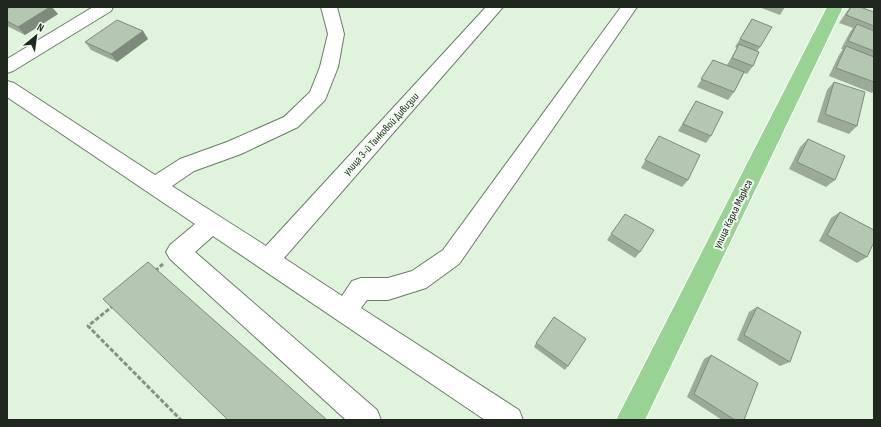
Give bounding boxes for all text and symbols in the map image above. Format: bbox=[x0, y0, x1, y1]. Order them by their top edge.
north arrow bbox=[16, 16, 56, 56]
text: N bbox=[35, 21, 46, 35]
street label: улица 3-й Танковой Дивизии bbox=[340, 90, 422, 178]
street label: улица Карла Маркса bbox=[711, 178, 755, 250]

